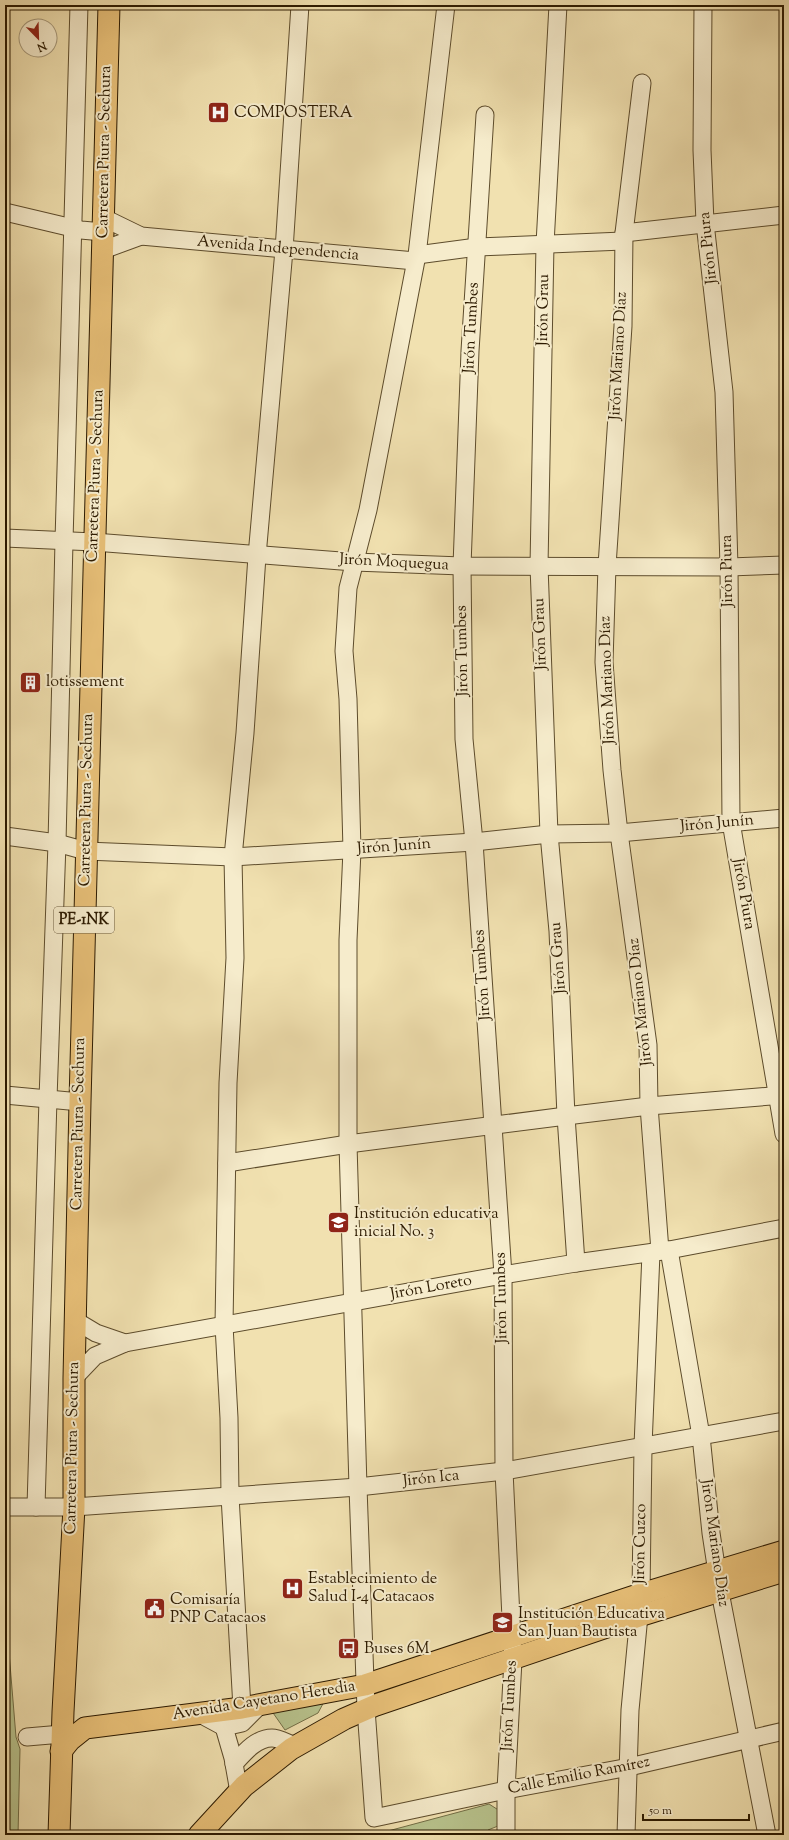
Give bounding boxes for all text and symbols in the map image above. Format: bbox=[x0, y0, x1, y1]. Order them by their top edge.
north arrow bbox=[18, 18, 58, 58]
text: N bbox=[34, 37, 50, 55]
street label: Carretera Piura - Sechura bbox=[92, 65, 118, 239]
hospital icon: COMPOSTERA bbox=[205, 100, 231, 126]
place label: COMPOSTERA bbox=[234, 102, 353, 125]
street label: Jirón Piura bbox=[694, 210, 724, 286]
street label: Avenida Independencia bbox=[196, 230, 360, 268]
street label: Jirón Grau bbox=[532, 274, 556, 347]
street label: Jirón Tumbes bbox=[458, 282, 486, 375]
street label: Jirón Mariano Díaz bbox=[604, 291, 634, 422]
street label: Carretera Piura - Sechura bbox=[81, 389, 111, 563]
street label: Jirón Piura bbox=[716, 534, 740, 608]
street label: Jirón Moquegua bbox=[338, 549, 450, 577]
street label: Jirón Grau bbox=[528, 598, 554, 671]
street label: Jirón Tumbes bbox=[451, 605, 475, 698]
street label: Jirón Mariano Díaz bbox=[594, 615, 622, 746]
building icon: lotissement bbox=[17, 669, 43, 695]
place label: lotissement bbox=[46, 671, 125, 694]
street label: Carretera Piura - Sechura bbox=[74, 713, 100, 887]
street label: Jirón Junín bbox=[678, 809, 755, 839]
street label: Jirón Junín bbox=[355, 833, 432, 861]
street label: Jirón Piura bbox=[725, 855, 761, 932]
road number: PE-1NK bbox=[54, 907, 114, 933]
street label: Jirón Grau bbox=[545, 921, 573, 996]
street label: Jirón Tumbes bbox=[468, 929, 498, 1022]
street label: Jirón Mariano Díaz bbox=[623, 937, 659, 1068]
street label: Carretera Piura - Sechura bbox=[66, 1037, 92, 1211]
place label: Institución educativa inicial No. 3 bbox=[354, 1203, 499, 1244]
school or university icon: Institución educativa inicial No. 3 bbox=[326, 1210, 352, 1236]
street label: Jirón Tumbes bbox=[490, 1252, 514, 1345]
street label: Jirón Loreto bbox=[387, 1269, 474, 1307]
street label: Carretera Piura - Sechura bbox=[60, 1361, 86, 1535]
street label: Jirón Ica bbox=[401, 1465, 461, 1493]
street label: Jirón Mariano Díaz bbox=[694, 1477, 734, 1608]
street label: Jirón Cuzco bbox=[629, 1503, 653, 1586]
place label: Establecimiento de Salud I-4 Catacaos bbox=[308, 1568, 437, 1609]
hospital icon: Establecimiento de Salud I-4 Catacaos bbox=[280, 1575, 306, 1601]
place label: Comisaría PNP Catacaos bbox=[170, 1589, 266, 1630]
public building icon: Comisaría PNP Catacaos bbox=[142, 1596, 168, 1622]
place label: Institución Educativa San Juan Bautista bbox=[518, 1603, 665, 1644]
school or university icon: Institución Educativa San Juan Bautista bbox=[489, 1610, 515, 1636]
bus stop icon: Buses 6M bbox=[335, 1636, 361, 1662]
place label: Buses 6M bbox=[364, 1638, 430, 1661]
street label: Jirón Tumbes bbox=[496, 1660, 524, 1753]
street label: Avenida Cayetano Heredia bbox=[171, 1675, 358, 1727]
street label: Calle Emilio Ramírez bbox=[506, 1751, 652, 1801]
scale bar bbox=[643, 1796, 749, 1822]
text: 50 m bbox=[648, 1802, 672, 1820]

